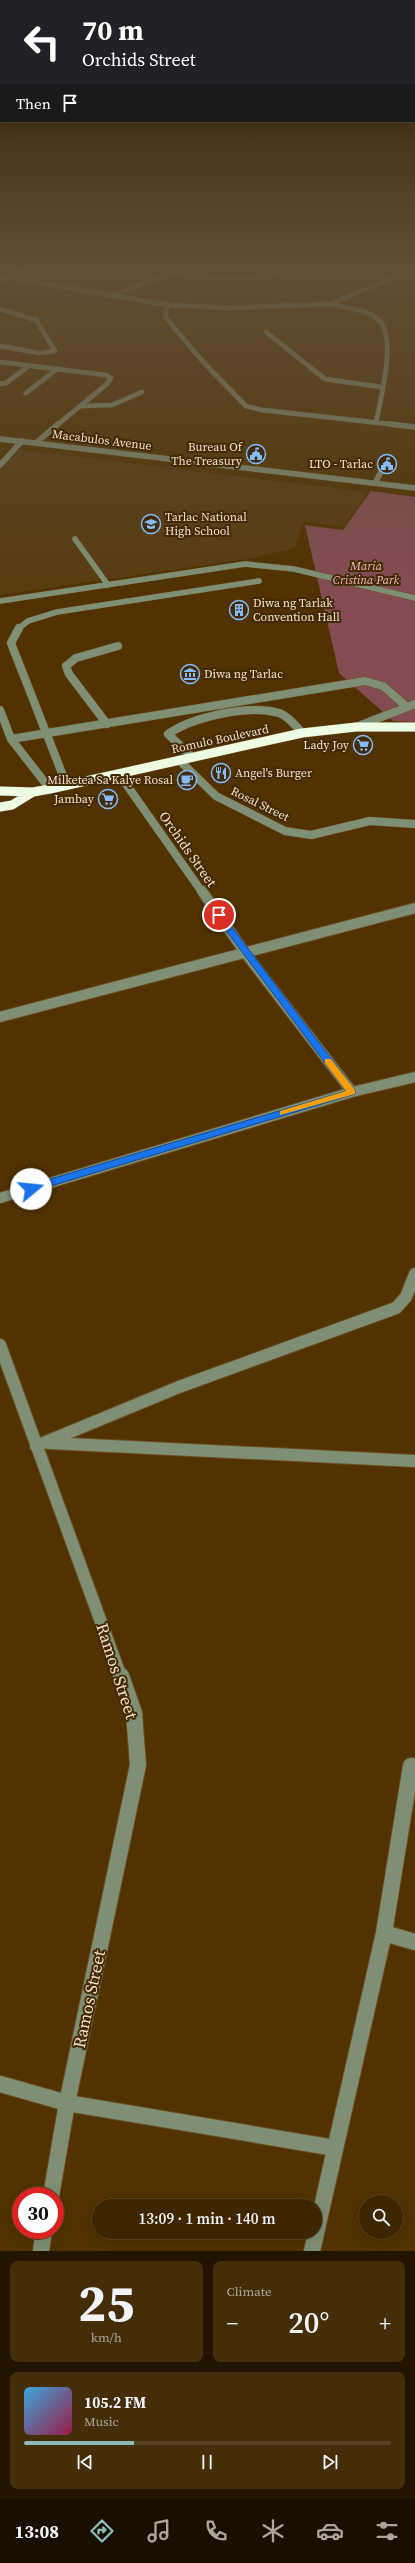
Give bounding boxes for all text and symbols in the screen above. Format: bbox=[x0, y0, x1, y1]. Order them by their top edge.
text: 70 m bbox=[82, 11, 144, 49]
icon: left bbox=[16, 16, 68, 68]
text: Orchids Street bbox=[82, 47, 196, 72]
icon: arrive bbox=[59, 92, 81, 114]
text: Then bbox=[16, 93, 51, 114]
street label: Macabulos Avenue bbox=[51, 426, 153, 454]
place label: Bureau Of The Treasury bbox=[171, 439, 244, 469]
public building icon: Bureau Of The Treasury bbox=[245, 443, 267, 465]
public building icon: LTO - Tarlac bbox=[376, 453, 398, 475]
place label: LTO - Tarlac bbox=[309, 456, 373, 472]
place label: Tarlac National High School bbox=[165, 509, 247, 539]
school or university icon: Tarlac National High School bbox=[140, 513, 162, 535]
park label: Maria Cristina Park bbox=[333, 558, 400, 588]
place label: Diwa ng Tarlak Convention Hall bbox=[253, 595, 340, 625]
building icon: Diwa ng Tarlak Convention Hall bbox=[228, 599, 250, 621]
museum icon: Diwa ng Tarlac bbox=[179, 663, 201, 685]
place label: Diwa ng Tarlac bbox=[204, 666, 283, 682]
street label: Romulo Boulevard bbox=[170, 721, 270, 757]
supermarket icon: Lady Joy bbox=[352, 734, 374, 756]
place label: Lady Joy bbox=[303, 737, 350, 753]
restaurant icon: Angel's Burger bbox=[210, 762, 232, 784]
place label: Angel's Burger bbox=[235, 765, 312, 781]
cafe icon: Milketea Sa Kalye Rosal bbox=[176, 769, 198, 791]
place label: Milketea Sa Kalye Rosal bbox=[47, 772, 173, 788]
street label: Rosal Street bbox=[228, 783, 292, 825]
supermarket icon: Jambay bbox=[97, 788, 119, 810]
place label: Jambay bbox=[53, 791, 95, 807]
street label: Orchids Street bbox=[154, 807, 222, 891]
pin bbox=[202, 898, 236, 932]
icon: arrive bbox=[208, 904, 230, 926]
position arrow bbox=[10, 1168, 52, 1210]
street label: Ramos Street bbox=[90, 1620, 144, 1723]
street label: Ramos Street bbox=[67, 1947, 111, 2050]
speed limit sign: 30 bbox=[12, 2187, 64, 2239]
map controls bbox=[359, 2195, 403, 2239]
button: search bbox=[359, 2195, 403, 2239]
text: 13:09 · 1 min · 140 m bbox=[139, 2208, 275, 2229]
text: 25 bbox=[78, 2267, 134, 2338]
text: Climate bbox=[227, 2283, 272, 2300]
text: 20° bbox=[288, 2302, 329, 2343]
text: − bbox=[227, 2308, 238, 2338]
text: + bbox=[379, 2308, 391, 2338]
text: km/h bbox=[91, 2329, 122, 2346]
text: 105.2 FM bbox=[84, 2392, 146, 2413]
text: Music bbox=[84, 2413, 119, 2430]
icon: previous bbox=[74, 2451, 96, 2473]
icon: pause bbox=[196, 2451, 218, 2473]
icon: next bbox=[319, 2451, 341, 2473]
icon: directions bbox=[88, 2517, 116, 2545]
icon: music bbox=[145, 2517, 173, 2545]
icon: phone bbox=[202, 2517, 230, 2545]
icon: climate bbox=[259, 2517, 287, 2545]
icon: car bbox=[316, 2517, 344, 2545]
icon: filters bbox=[373, 2517, 401, 2545]
text: 13:08 bbox=[14, 2519, 59, 2544]

